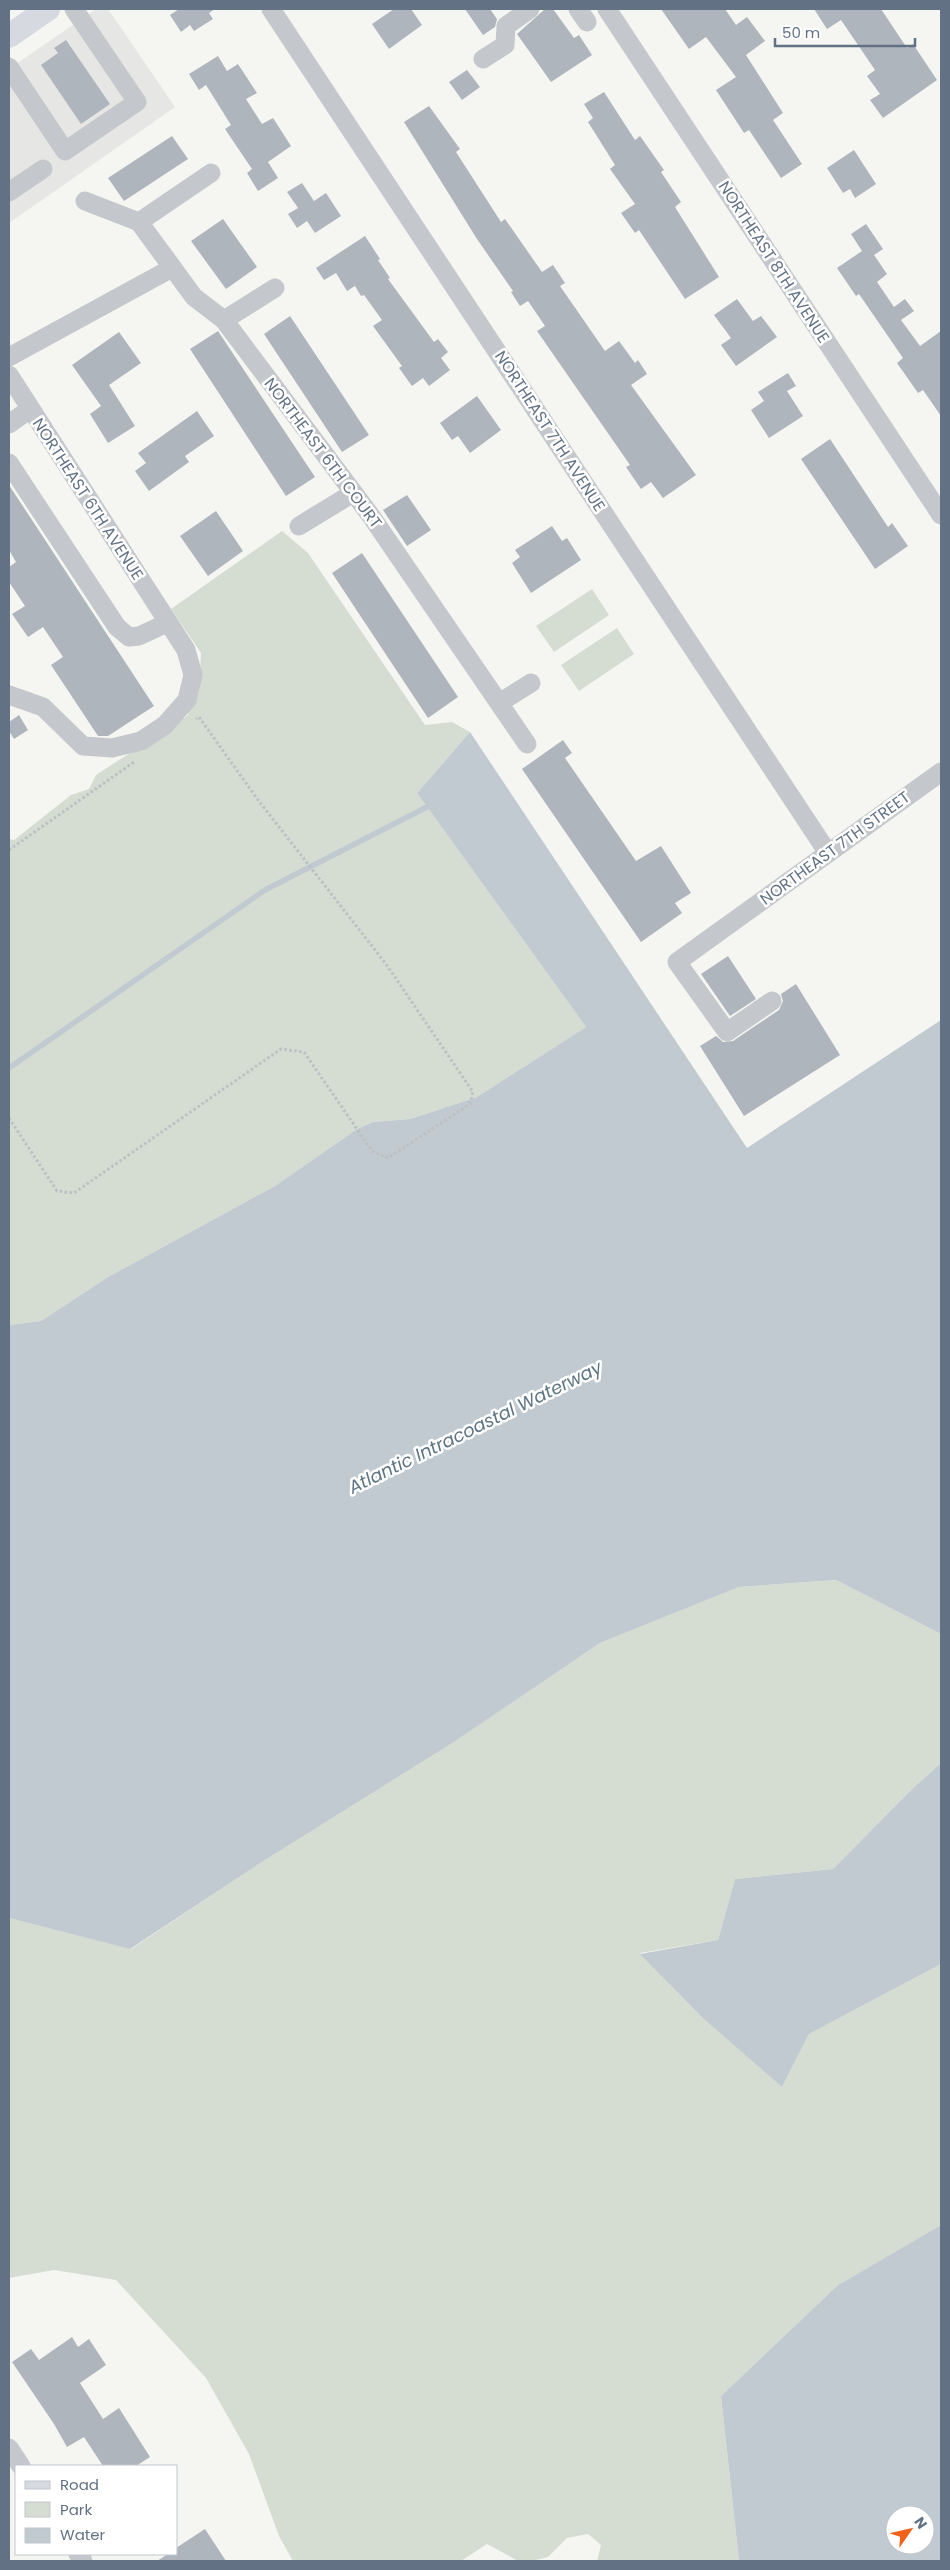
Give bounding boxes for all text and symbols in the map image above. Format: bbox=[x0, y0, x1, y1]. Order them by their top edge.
scale bar bbox=[775, 15, 915, 47]
text: 50 m bbox=[782, 22, 820, 43]
street label: NORTHEAST 8TH AVENUE bbox=[713, 177, 835, 347]
street label: NORTHEAST 7TH AVENUE bbox=[489, 346, 611, 516]
street label: NORTHEAST 6TH COURT bbox=[259, 373, 387, 533]
street label: NORTHEAST 6TH AVENUE bbox=[27, 414, 149, 584]
street label: NORTHEAST 7TH STREET bbox=[755, 786, 915, 910]
water label: Atlantic Intracoastal Waterway bbox=[343, 1354, 607, 1500]
legend bbox=[15, 2465, 178, 2555]
text: Road bbox=[60, 2474, 99, 2495]
text: Park bbox=[60, 2499, 92, 2520]
north arrow bbox=[885, 2505, 935, 2555]
text: N bbox=[910, 2513, 932, 2533]
text: Water bbox=[60, 2524, 106, 2545]

